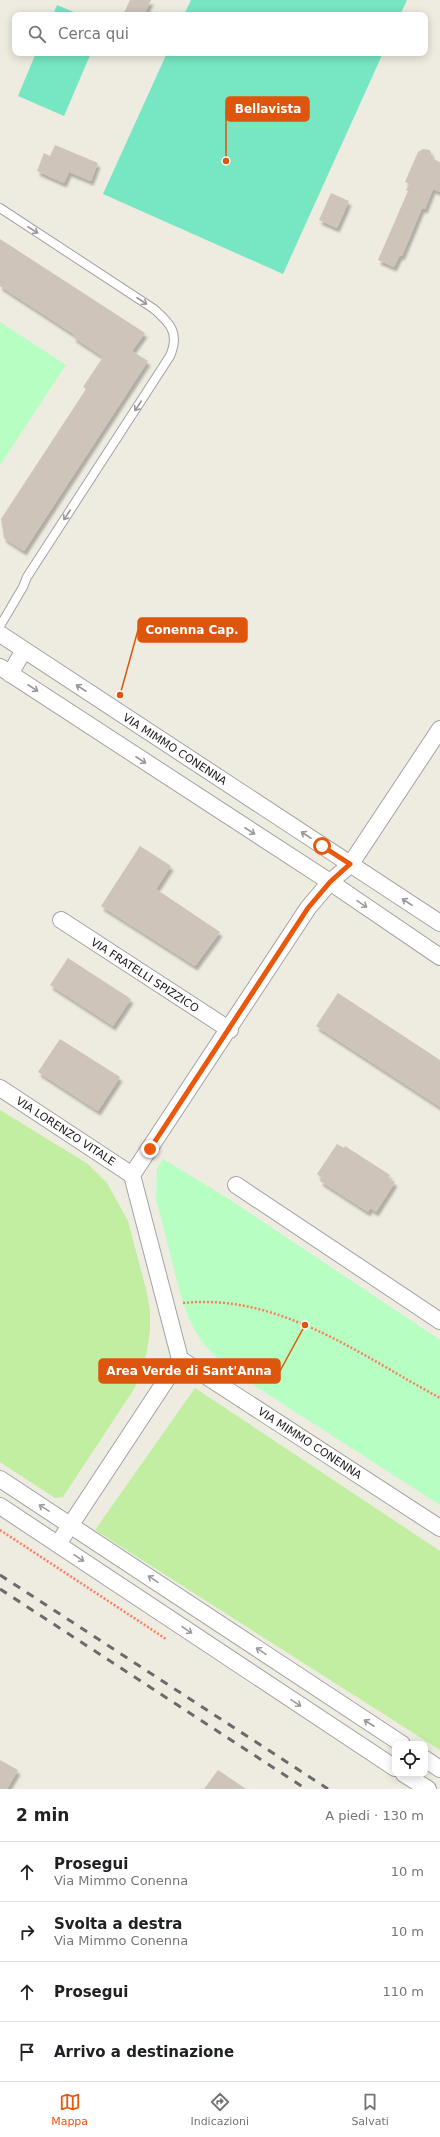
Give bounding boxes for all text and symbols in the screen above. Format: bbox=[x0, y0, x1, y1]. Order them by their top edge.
search box bbox=[12, 12, 428, 56]
icon: search bbox=[26, 23, 48, 45]
text: Cerca qui bbox=[58, 25, 129, 43]
callout: Bellavista bbox=[226, 97, 309, 121]
text: Bellavista bbox=[235, 102, 301, 116]
one-way arrow bbox=[27, 226, 39, 234]
one-way arrow bbox=[136, 296, 147, 305]
one-way arrow bbox=[134, 400, 142, 411]
one-way arrow bbox=[63, 509, 71, 520]
callout: Conenna Cap. bbox=[138, 618, 247, 642]
text: Conenna Cap. bbox=[145, 623, 239, 637]
one-way arrow bbox=[27, 684, 38, 692]
one-way arrow bbox=[76, 684, 87, 692]
street label: VIA MIMMO CONENNA bbox=[120, 711, 229, 788]
one-way arrow bbox=[136, 755, 147, 764]
one-way arrow bbox=[244, 827, 255, 835]
one-way arrow bbox=[301, 831, 312, 839]
route start bbox=[313, 837, 331, 855]
one-way arrow bbox=[402, 898, 413, 906]
one-way arrow bbox=[356, 900, 367, 908]
street label: VIA FRATELLI SPIZZICO bbox=[88, 936, 201, 1015]
street label: VIA LORENZO VITALE bbox=[14, 1094, 118, 1168]
route end bbox=[141, 1140, 159, 1158]
callout: Area Verde di Sant'Anna bbox=[99, 1359, 280, 1383]
text: Area Verde di Sant'Anna bbox=[106, 1364, 272, 1378]
street label: VIA MIMMO CONENNA bbox=[255, 1405, 364, 1482]
one-way arrow bbox=[38, 1503, 50, 1511]
one-way arrow bbox=[73, 1554, 84, 1562]
one-way arrow bbox=[148, 1575, 159, 1583]
one-way arrow bbox=[182, 1626, 193, 1634]
one-way arrow bbox=[256, 1647, 267, 1655]
one-way arrow bbox=[290, 1698, 301, 1707]
one-way arrow bbox=[364, 1719, 375, 1727]
map controls bbox=[392, 1741, 428, 1777]
button: locate bbox=[392, 1741, 428, 1777]
text: 2 min bbox=[16, 1805, 69, 1825]
text: A piedi · 130 m bbox=[325, 1808, 424, 1823]
text: Prosegui bbox=[54, 1855, 128, 1873]
icon: ahead bbox=[16, 1861, 38, 1883]
text: 10 m bbox=[391, 1864, 424, 1879]
text: Via Mimmo Conenna bbox=[54, 1873, 188, 1888]
text: Svolta a destra bbox=[54, 1915, 182, 1933]
icon: right bbox=[16, 1921, 38, 1943]
text: 10 m bbox=[391, 1924, 424, 1939]
text: Via Mimmo Conenna bbox=[54, 1933, 188, 1948]
icon: ahead bbox=[16, 1981, 38, 2003]
text: Prosegui bbox=[54, 1983, 128, 2001]
text: 110 m bbox=[382, 1984, 424, 1999]
icon: arrive bbox=[16, 2041, 38, 2063]
text: Arrivo a destinazione bbox=[54, 2043, 234, 2061]
tab: Mappa bbox=[51, 2091, 88, 2128]
tab: Indicazioni bbox=[190, 2091, 249, 2128]
tab: Salvati bbox=[351, 2091, 389, 2128]

